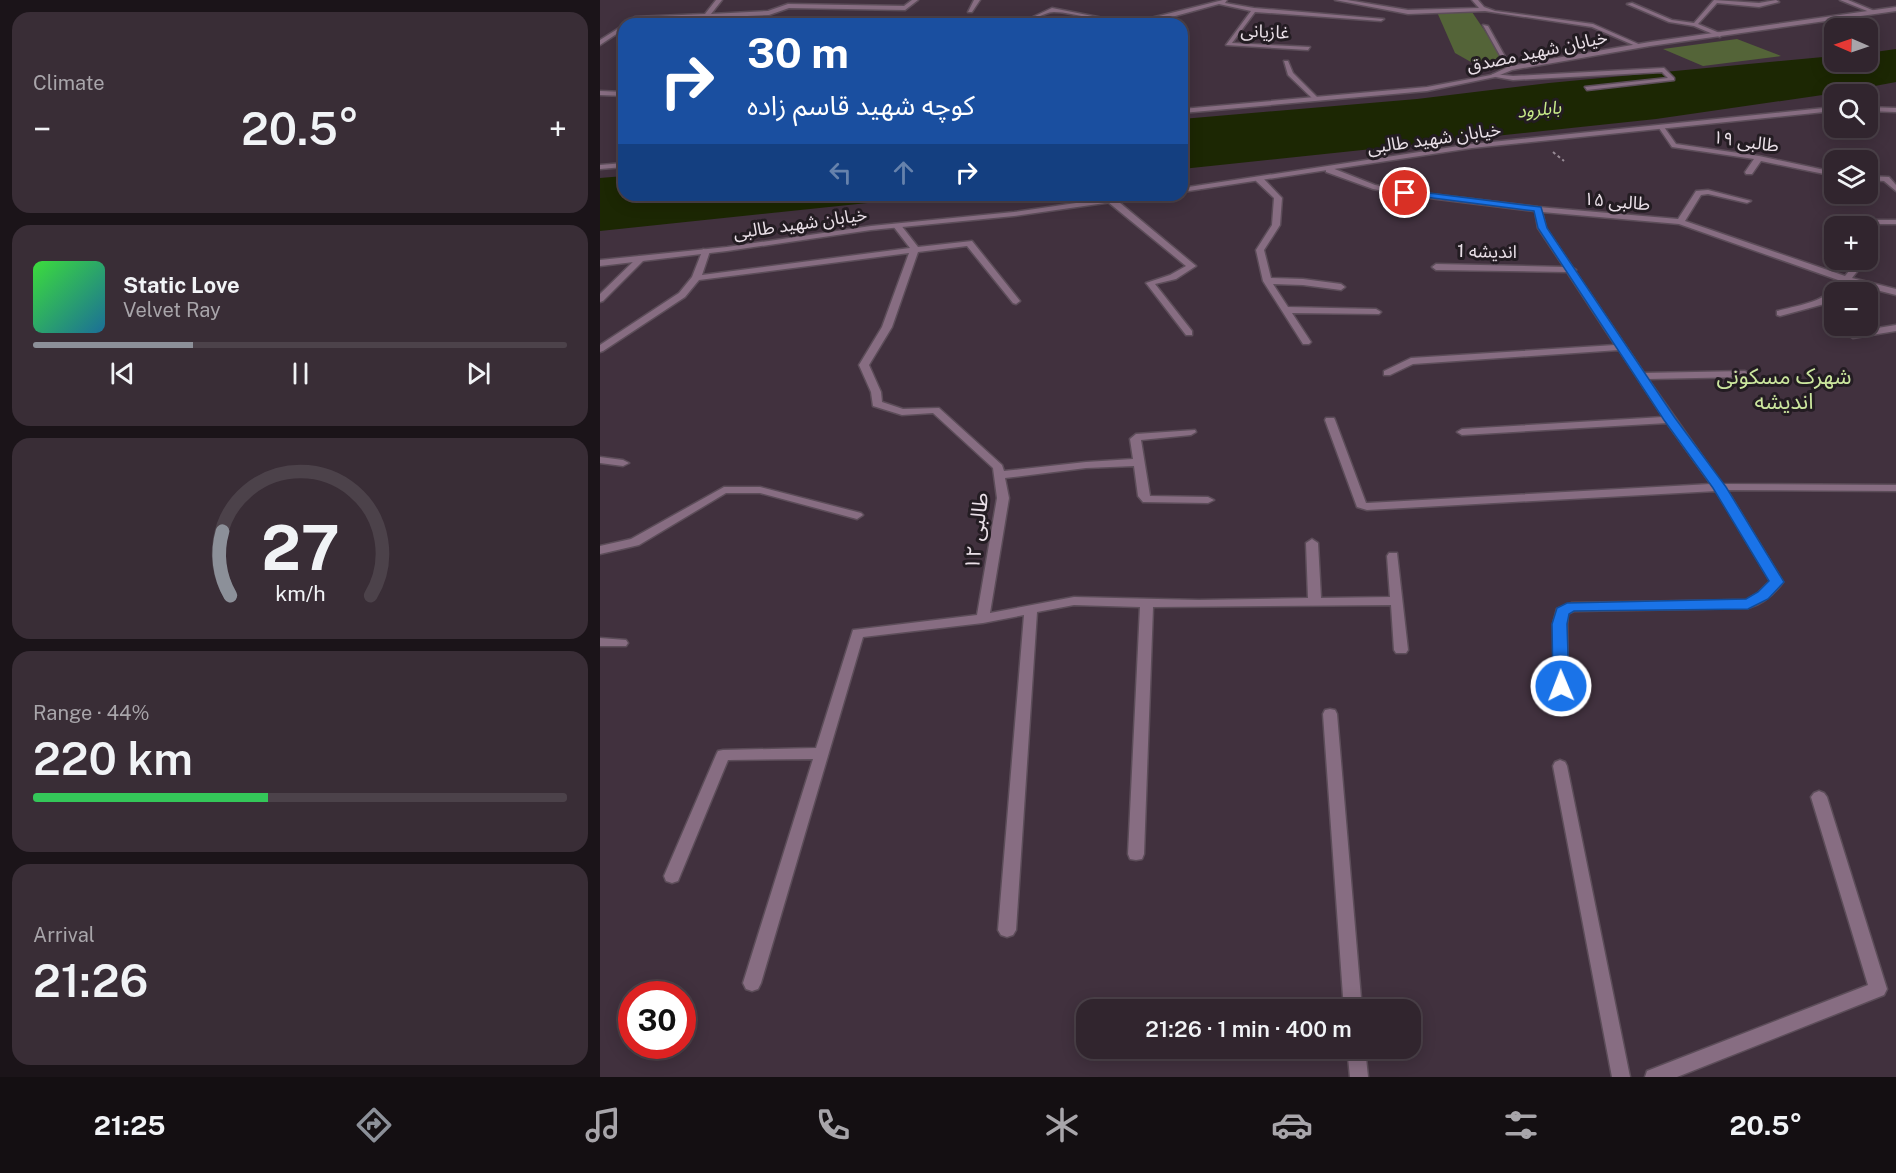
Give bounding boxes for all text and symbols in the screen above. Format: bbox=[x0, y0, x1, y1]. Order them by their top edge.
north arrow bbox=[1824, 18, 1878, 72]
map controls bbox=[1824, 18, 1878, 336]
street label: غازیانی bbox=[1240, 19, 1290, 44]
street label: خیابان شهید مصدق bbox=[1465, 26, 1609, 77]
text: 30 m bbox=[747, 28, 849, 77]
icon: right bbox=[648, 42, 726, 120]
text: Climate bbox=[33, 71, 105, 95]
button: search bbox=[1824, 84, 1878, 138]
text: کوچه شهید قاسم زاده bbox=[747, 89, 975, 121]
water label: بابلرود bbox=[1516, 96, 1562, 123]
text: 20.5° bbox=[241, 102, 359, 155]
text: − bbox=[33, 110, 51, 148]
text: + bbox=[549, 110, 567, 148]
street label: خیابان شهید طالبی bbox=[1366, 118, 1502, 159]
street label: طالبی ۱۹ bbox=[1711, 126, 1780, 157]
button: layers bbox=[1824, 150, 1878, 204]
icon: left bbox=[824, 156, 857, 189]
icon: ahead bbox=[887, 156, 920, 189]
icon: right bbox=[950, 156, 983, 189]
pin bbox=[1379, 167, 1430, 218]
icon: arrive bbox=[1388, 176, 1421, 209]
street label: طالبی ۱۵ bbox=[1583, 188, 1651, 215]
street label: خیابان شهید طالبی bbox=[732, 203, 868, 244]
button: + bbox=[1824, 216, 1878, 270]
street label: اندیشه 1 bbox=[1457, 240, 1517, 262]
text: Static Love bbox=[123, 272, 240, 298]
button: − bbox=[1824, 282, 1878, 336]
text: Velvet Ray bbox=[123, 298, 221, 322]
icon: previous bbox=[106, 357, 139, 390]
icon: pause bbox=[284, 357, 317, 390]
icon: next bbox=[462, 357, 495, 390]
district label: شهرک مسکونی اندیشه bbox=[1717, 363, 1851, 414]
street label: طالبی ۱۲ bbox=[959, 491, 993, 571]
text: 27 bbox=[261, 511, 339, 584]
text: km/h bbox=[275, 581, 325, 606]
position arrow bbox=[1529, 654, 1593, 718]
text: Range · 44% bbox=[33, 701, 150, 725]
text: 220 km bbox=[33, 732, 193, 785]
text: Arrival bbox=[33, 923, 95, 947]
text: 21:26 bbox=[33, 954, 148, 1007]
speed limit sign: 30 bbox=[618, 981, 696, 1059]
text: 21:26 · 1 min · 400 m bbox=[1145, 1016, 1352, 1042]
icon: directions bbox=[353, 1104, 395, 1146]
icon: music bbox=[582, 1104, 624, 1146]
icon: phone bbox=[812, 1104, 854, 1146]
icon: climate bbox=[1041, 1104, 1083, 1146]
icon: car bbox=[1271, 1104, 1313, 1146]
icon: filters bbox=[1500, 1104, 1542, 1146]
text: 21:25 bbox=[94, 1109, 166, 1141]
text: 20.5° bbox=[1729, 1109, 1802, 1141]

